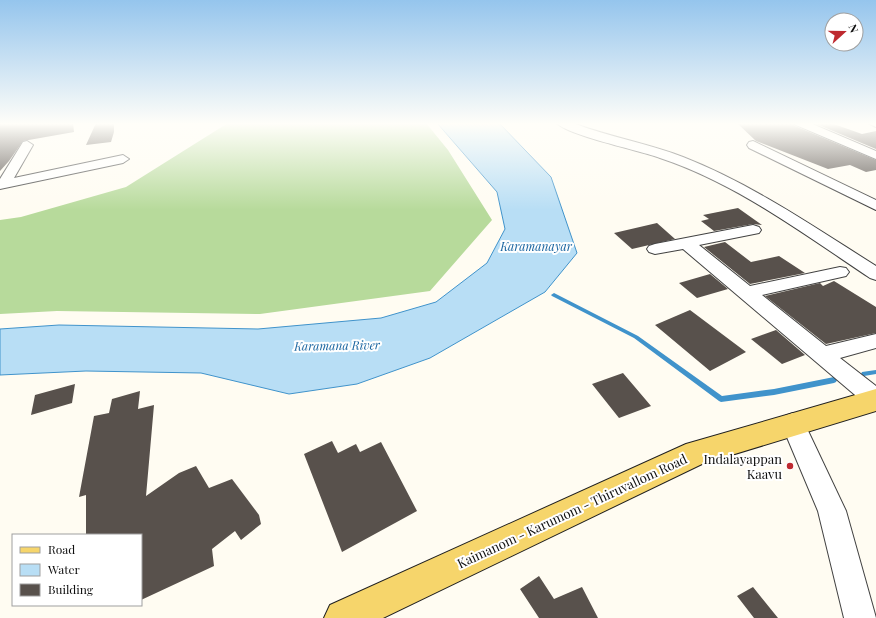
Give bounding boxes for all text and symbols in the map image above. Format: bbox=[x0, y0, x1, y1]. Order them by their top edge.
north arrow bbox=[824, 12, 864, 52]
text: N bbox=[845, 22, 862, 35]
water label: Karamanayar bbox=[499, 238, 573, 254]
water label: Karamana River bbox=[293, 336, 381, 354]
street label: Kaimanom - Karumom - Thiruvallom Road bbox=[454, 449, 690, 571]
place label: Indalayappan Kaavu bbox=[703, 450, 782, 482]
marker: Indalayappan Kaavu bbox=[785, 461, 795, 471]
legend bbox=[12, 534, 142, 606]
text: Road bbox=[48, 541, 75, 557]
text: Water bbox=[47, 561, 81, 577]
text: Building bbox=[48, 581, 94, 597]

